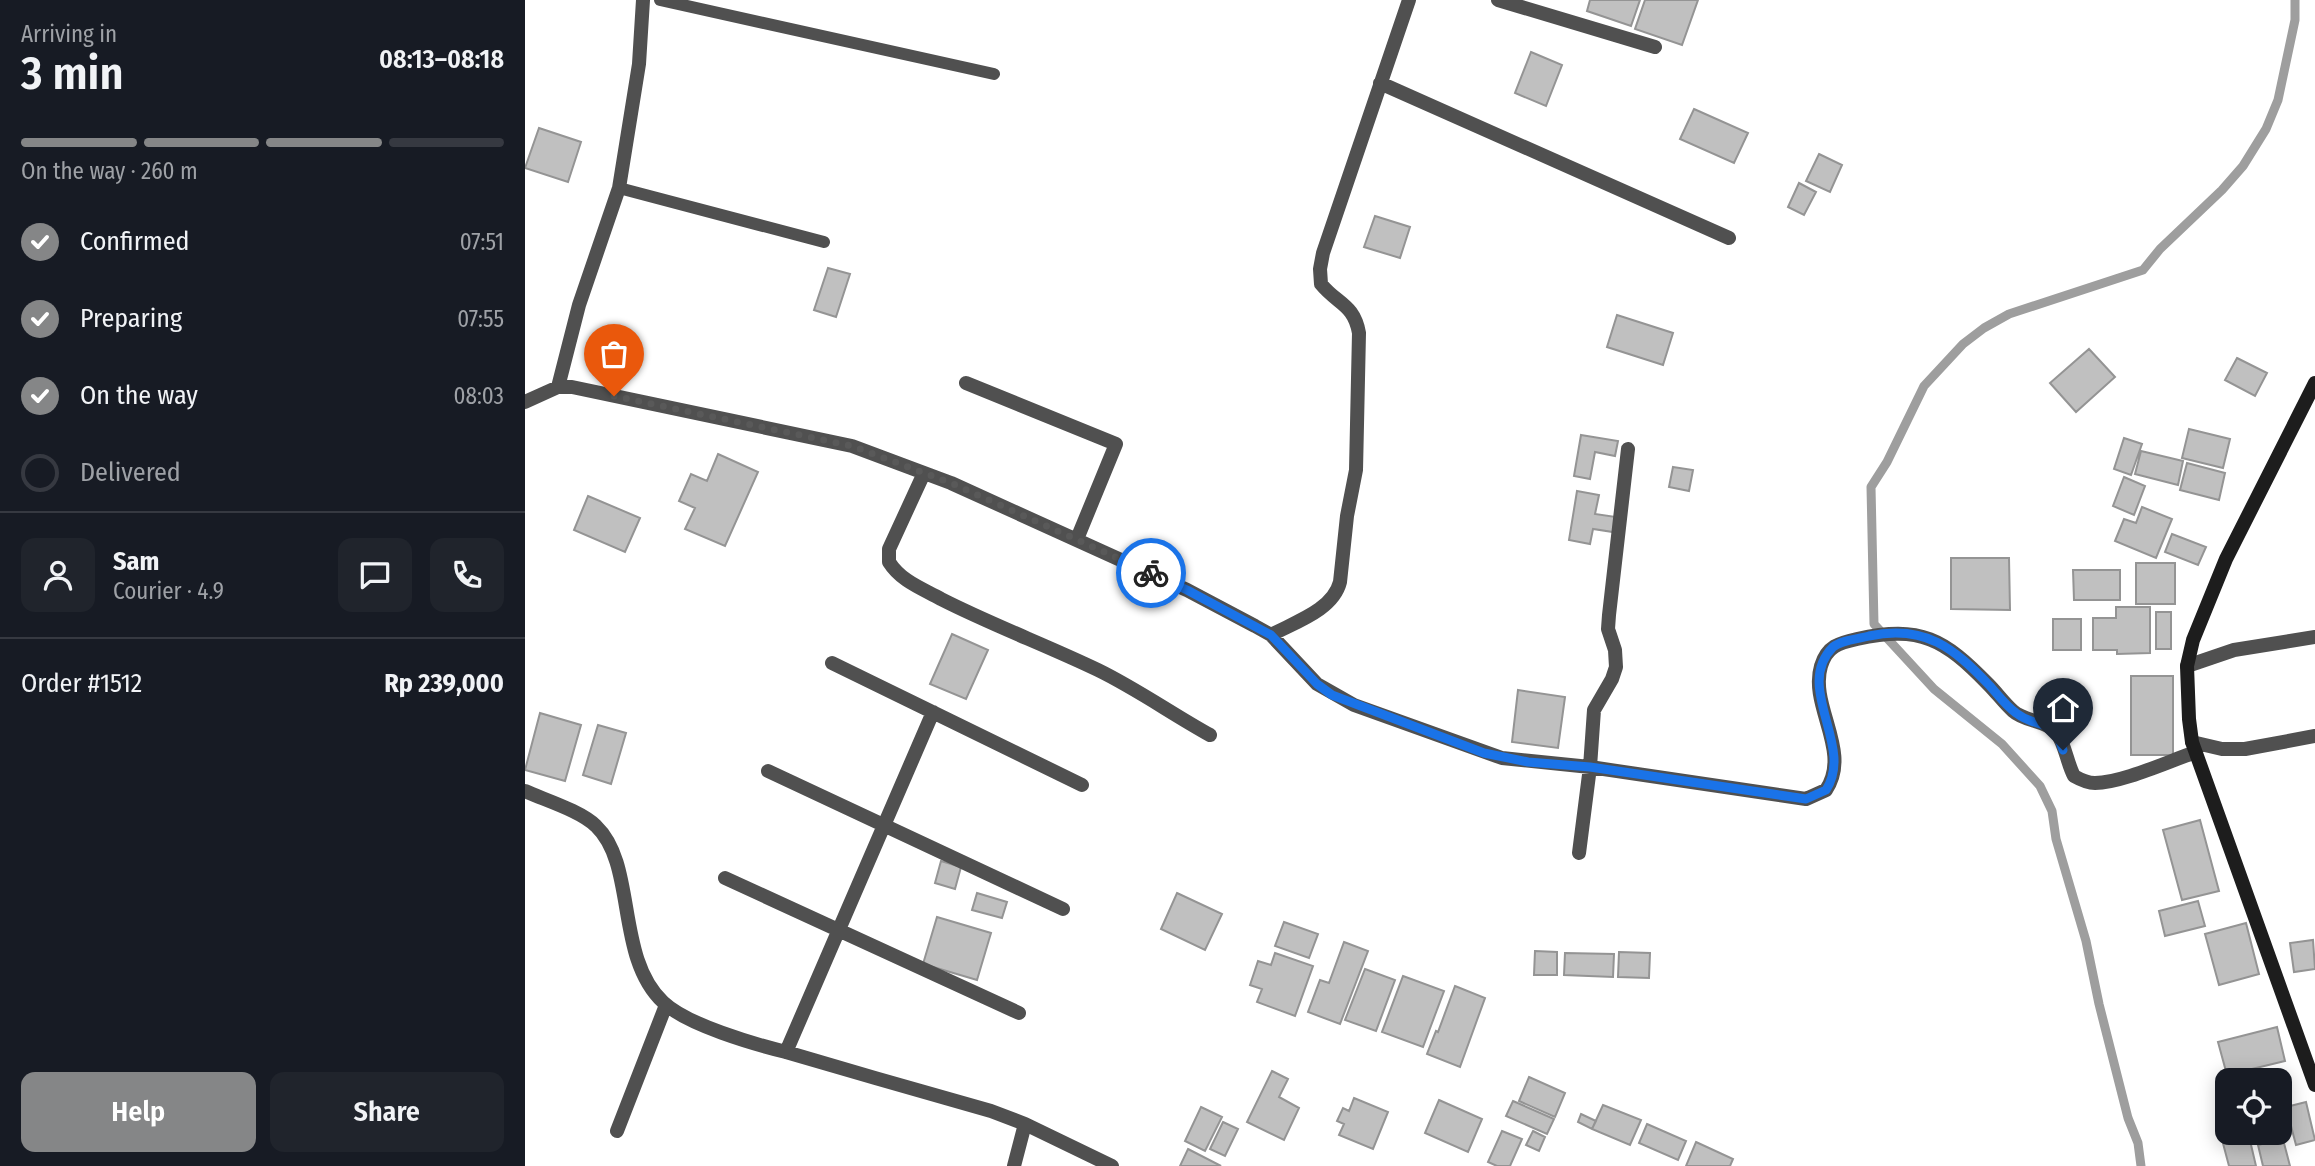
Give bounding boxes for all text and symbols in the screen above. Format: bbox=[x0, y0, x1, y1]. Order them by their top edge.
text: Arriving in bbox=[21, 20, 117, 48]
text: 08:13–08:18 bbox=[379, 44, 504, 75]
text: 3 min bbox=[21, 46, 124, 101]
text: On the way · 260 m bbox=[21, 157, 198, 185]
icon: check bbox=[21, 223, 59, 261]
text: Confirmed bbox=[80, 226, 190, 257]
text: 07:51 bbox=[460, 228, 504, 256]
icon: check bbox=[21, 300, 59, 338]
text: Preparing bbox=[80, 303, 182, 334]
text: 07:55 bbox=[457, 305, 504, 333]
pin bbox=[584, 324, 644, 396]
icon: bag bbox=[595, 335, 633, 373]
icon: check bbox=[21, 377, 59, 415]
text: On the way bbox=[80, 380, 198, 411]
text: 08:03 bbox=[454, 382, 504, 410]
text: Delivered bbox=[80, 457, 181, 488]
button: person bbox=[21, 538, 95, 612]
button: chat bbox=[338, 538, 412, 612]
button: phone bbox=[430, 538, 504, 612]
courier bbox=[1116, 538, 1186, 608]
text: Sam bbox=[113, 546, 159, 577]
icon: bike bbox=[1132, 554, 1170, 592]
text: Courier · 4.9 bbox=[113, 577, 224, 605]
text: Order #1512 bbox=[21, 668, 142, 699]
text: Rp 239,000 bbox=[384, 668, 504, 699]
pin bbox=[2033, 678, 2093, 750]
icon: home bbox=[2044, 689, 2082, 727]
map controls bbox=[2215, 1068, 2292, 1145]
button: locate bbox=[2215, 1068, 2292, 1145]
button: Help bbox=[21, 1072, 256, 1152]
button: Share bbox=[270, 1072, 504, 1152]

